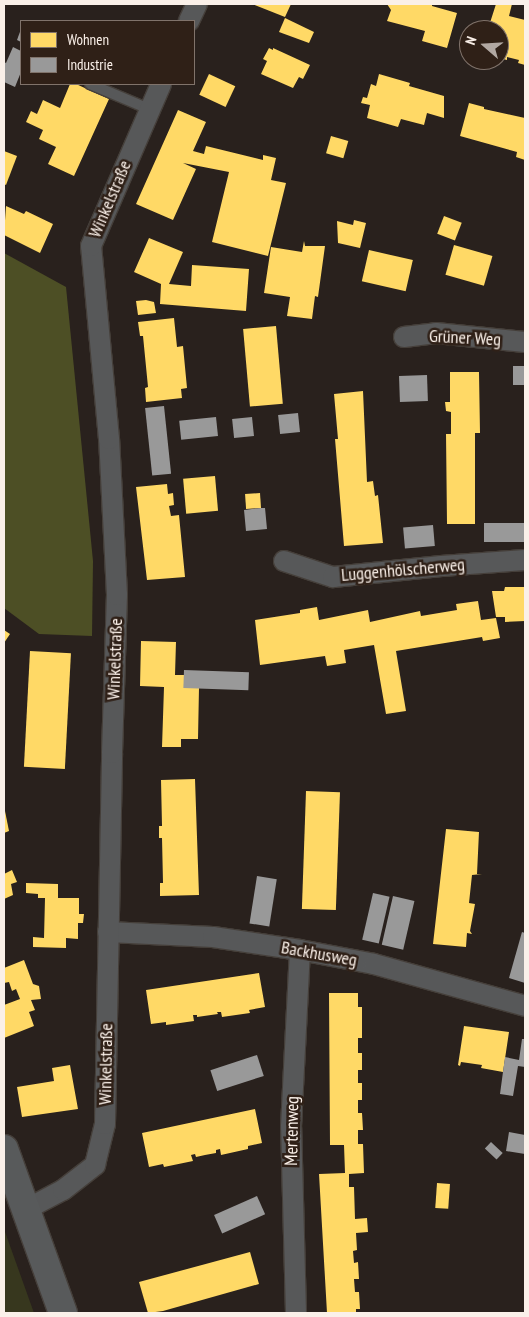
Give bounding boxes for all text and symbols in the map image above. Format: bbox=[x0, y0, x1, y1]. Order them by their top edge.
legend bbox=[20, 20, 195, 85]
north arrow bbox=[459, 20, 509, 70]
text: Wohnen bbox=[67, 30, 109, 49]
text: N bbox=[461, 34, 481, 47]
text: Industrie bbox=[67, 55, 113, 74]
street label: Winkelstraße bbox=[84, 157, 136, 241]
street label: Grüner Weg bbox=[428, 325, 502, 351]
street label: Luggenhölscherweg bbox=[340, 554, 466, 586]
street label: Winkelstraße bbox=[103, 618, 127, 700]
street label: Backhusweg bbox=[280, 937, 358, 971]
street label: Winkelstraße bbox=[94, 1023, 118, 1105]
street label: Mertenweg bbox=[281, 1096, 303, 1166]

